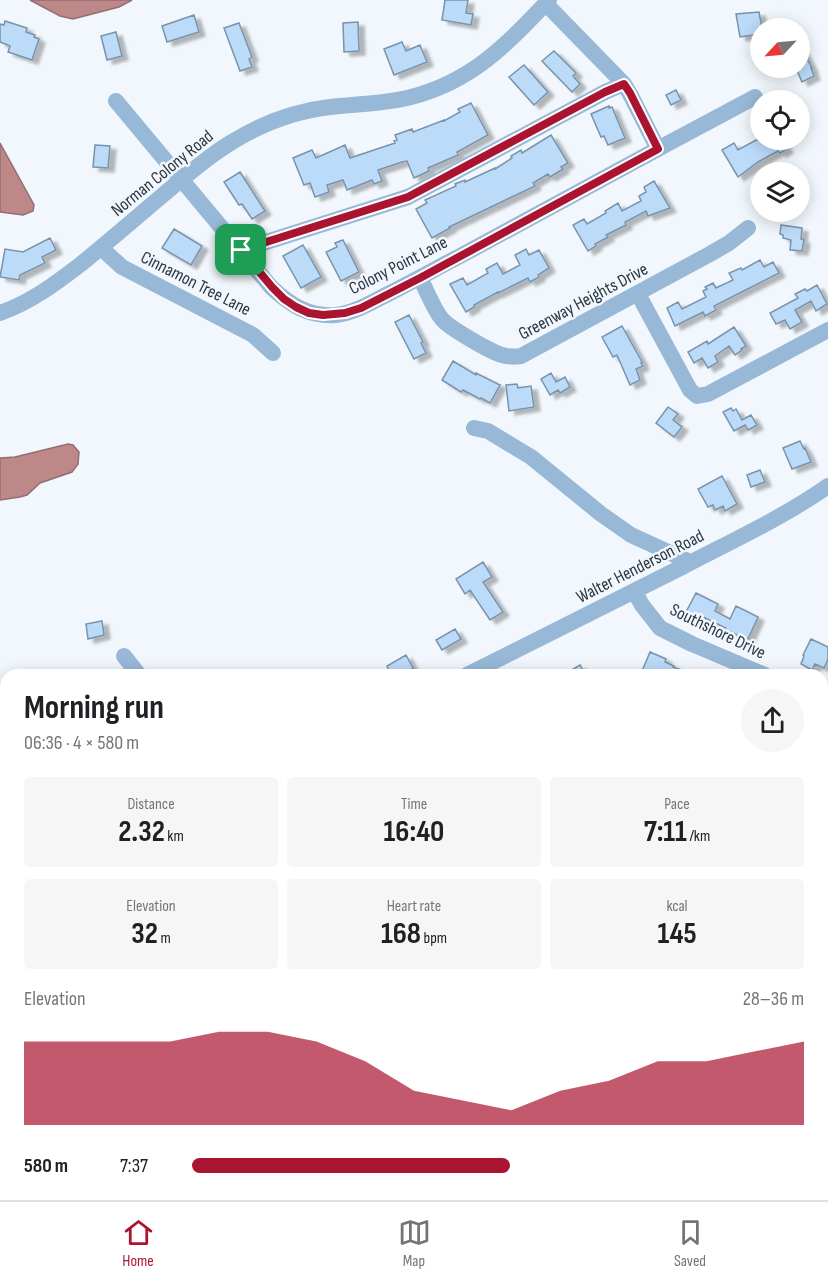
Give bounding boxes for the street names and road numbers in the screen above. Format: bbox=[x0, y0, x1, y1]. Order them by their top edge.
street label: Norman Colony Road bbox=[107, 126, 218, 221]
street label: Colony Point Lane bbox=[346, 232, 451, 299]
street label: Cinnamon Tree Lane bbox=[137, 247, 254, 320]
street label: Greenway Heights Drive bbox=[515, 259, 651, 344]
street label: Walter Henderson Road bbox=[573, 525, 708, 608]
street label: Southshore Drive bbox=[666, 599, 769, 664]

